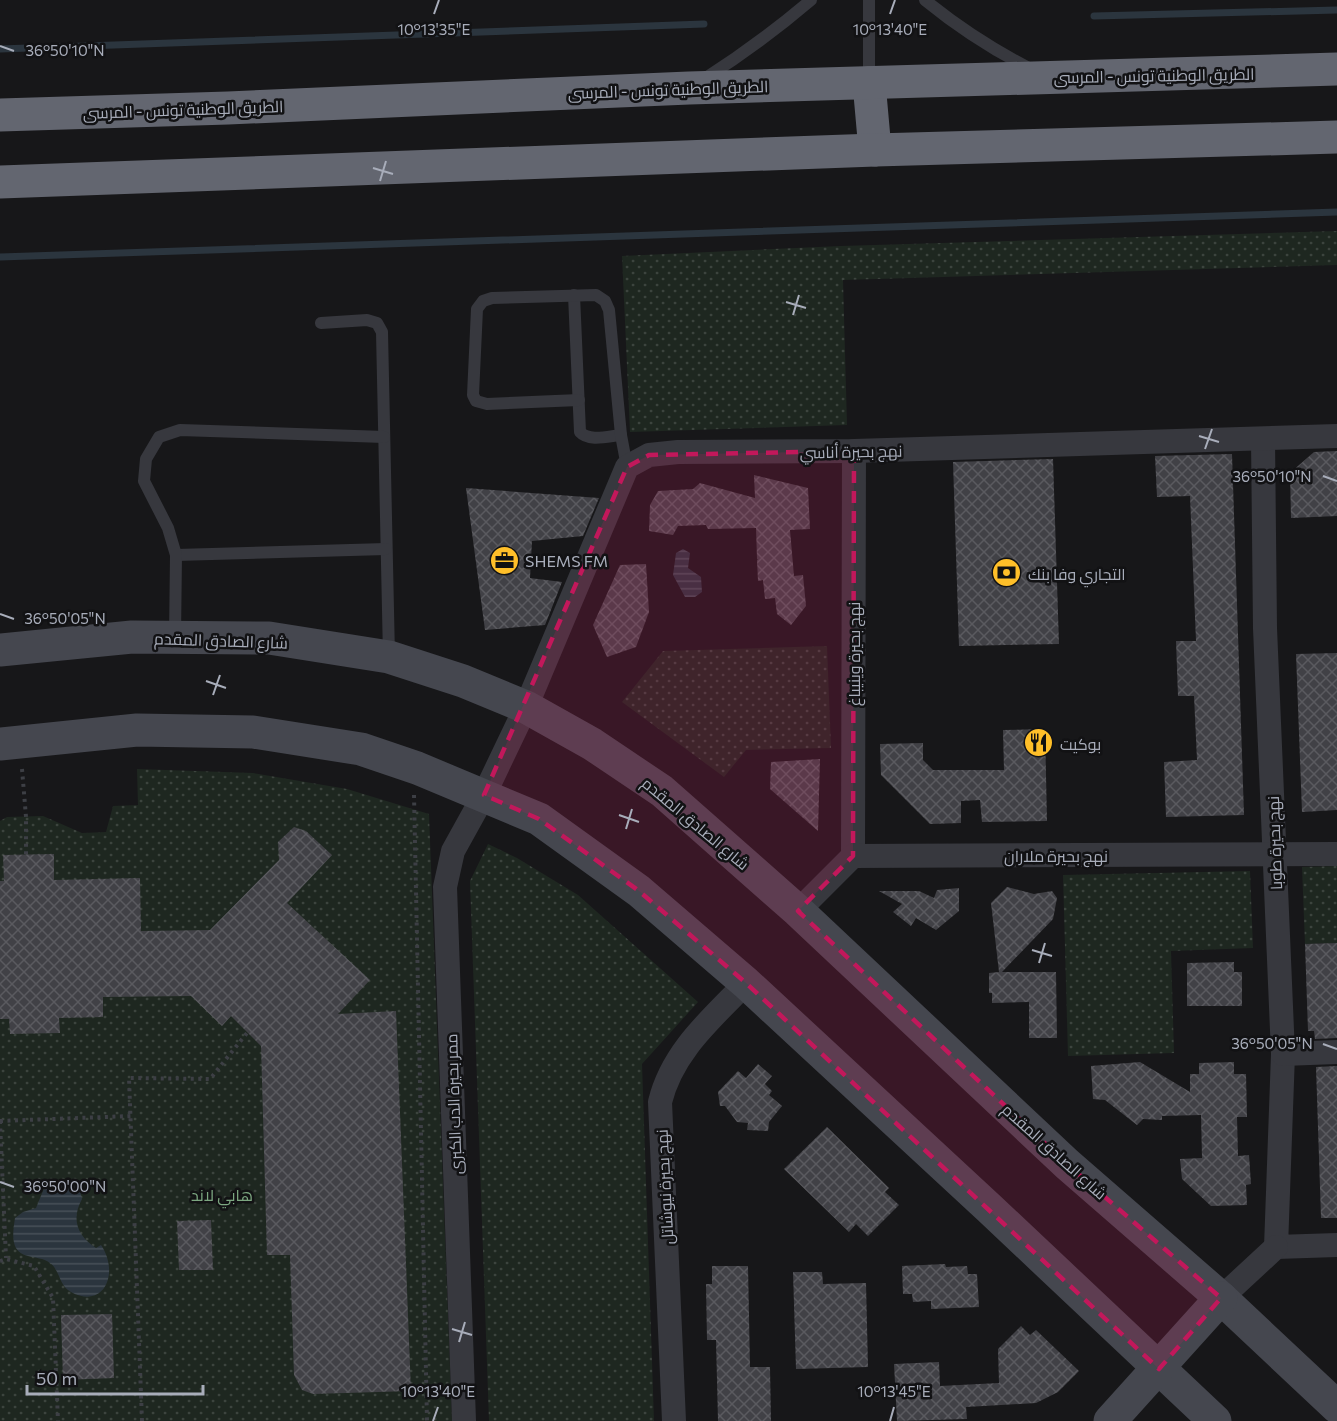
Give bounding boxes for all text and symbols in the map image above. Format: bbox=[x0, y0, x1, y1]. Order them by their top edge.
text: 10°13'35"E bbox=[398, 20, 471, 38]
text: 10°13'40"E bbox=[853, 20, 927, 38]
text: 36°50'10"N bbox=[25, 41, 105, 59]
street label: الطريق الوطنية تونس - المرسى bbox=[1053, 64, 1255, 88]
street label: الطريق الوطنية تونس - المرسى bbox=[567, 76, 769, 104]
street label: الطريق الوطنية تونس - المرسى bbox=[82, 96, 284, 124]
street label: نهج بحيرة أناسي bbox=[799, 441, 903, 465]
text: 36°50'10"N bbox=[1232, 467, 1312, 485]
office icon: SHEMS FM bbox=[488, 544, 520, 576]
place label: SHEMS FM bbox=[525, 551, 608, 570]
bank icon: التجاري وفا بنك bbox=[991, 557, 1023, 589]
place label: التجاري وفا بنك bbox=[1028, 564, 1126, 588]
street label: نهج بحيرة وينيباغ bbox=[844, 602, 866, 706]
text: 36°50'05"N bbox=[24, 609, 106, 627]
street label: شارع الصادق المقدم bbox=[154, 628, 288, 655]
restaurant icon: بوكيت bbox=[1023, 727, 1055, 759]
place label: بوكيت bbox=[1060, 734, 1101, 754]
street label: شارع الصادق المقدم bbox=[637, 773, 753, 876]
street label: نهج بحيرة طوبا bbox=[1263, 796, 1288, 890]
street label: نهج بحيرة ملاران bbox=[1004, 846, 1108, 868]
street label: ممر بحيرة الدب الكبرى bbox=[441, 1033, 467, 1175]
text: 36°50'05"N bbox=[1231, 1034, 1313, 1052]
street label: شارع الصادق المقدم bbox=[997, 1099, 1111, 1205]
street label: نهج بحيرة نيوشاتل bbox=[651, 1129, 680, 1245]
text: 36°50'00"N bbox=[24, 1177, 106, 1195]
park label: هابي لاند bbox=[191, 1185, 253, 1209]
scale bar bbox=[27, 1358, 202, 1396]
text: 50 m bbox=[36, 1367, 77, 1389]
text: 10°13'40"E bbox=[401, 1382, 475, 1400]
text: 10°13'45"E bbox=[857, 1382, 931, 1400]

